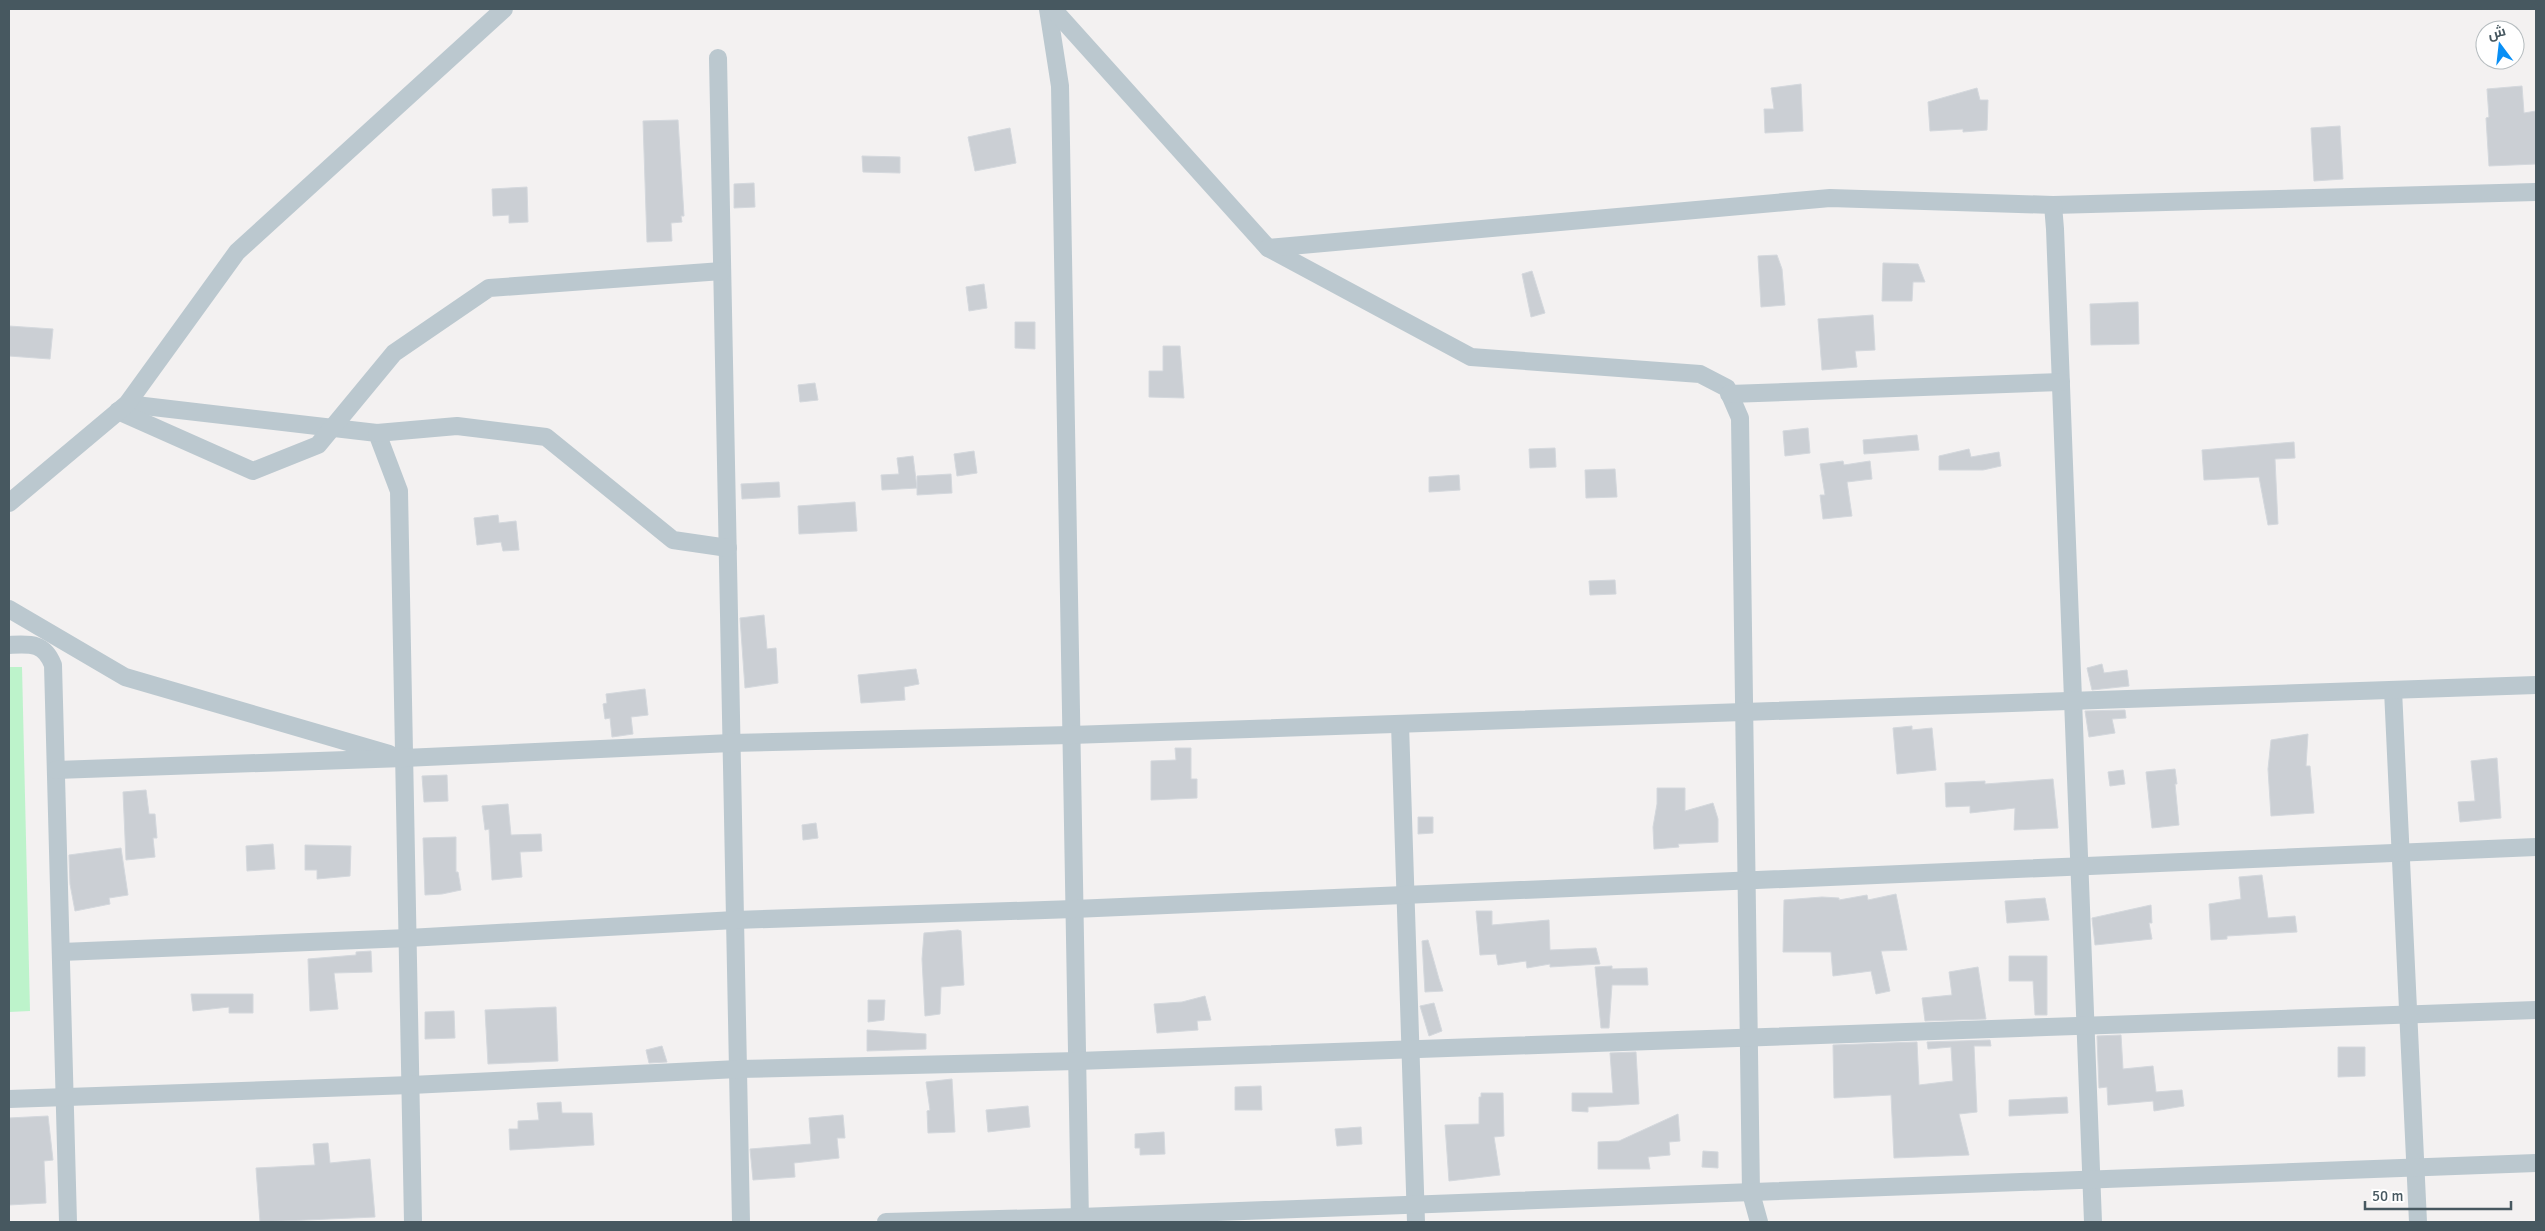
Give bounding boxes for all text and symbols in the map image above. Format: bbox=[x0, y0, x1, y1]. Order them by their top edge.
north arrow bbox=[2475, 20, 2525, 70]
text: ش bbox=[2486, 22, 2508, 43]
scale bar bbox=[2365, 1178, 2511, 1210]
text: 50 m bbox=[2372, 1187, 2403, 1205]

